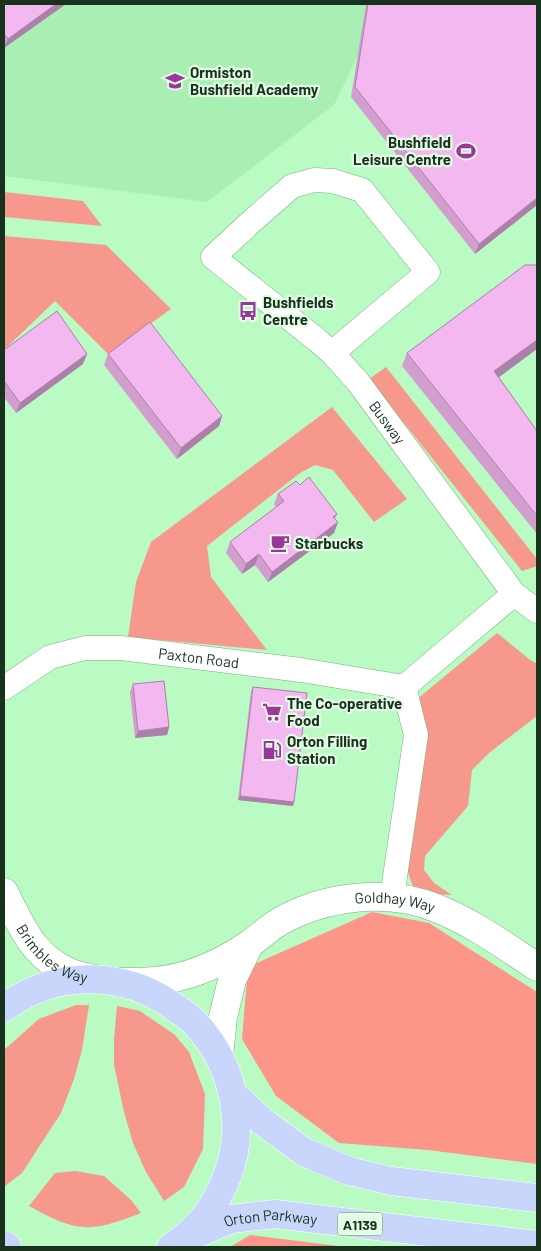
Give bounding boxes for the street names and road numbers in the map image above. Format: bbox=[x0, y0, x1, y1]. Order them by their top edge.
street label: Busway bbox=[366, 397, 409, 447]
street label: Paxton Road bbox=[157, 644, 240, 671]
street label: Goldhay Way bbox=[354, 888, 438, 916]
street label: Brimbles Way bbox=[13, 921, 89, 986]
street label: Orton Parkway bbox=[221, 1205, 318, 1230]
road number: A1139 bbox=[338, 1212, 382, 1236]

